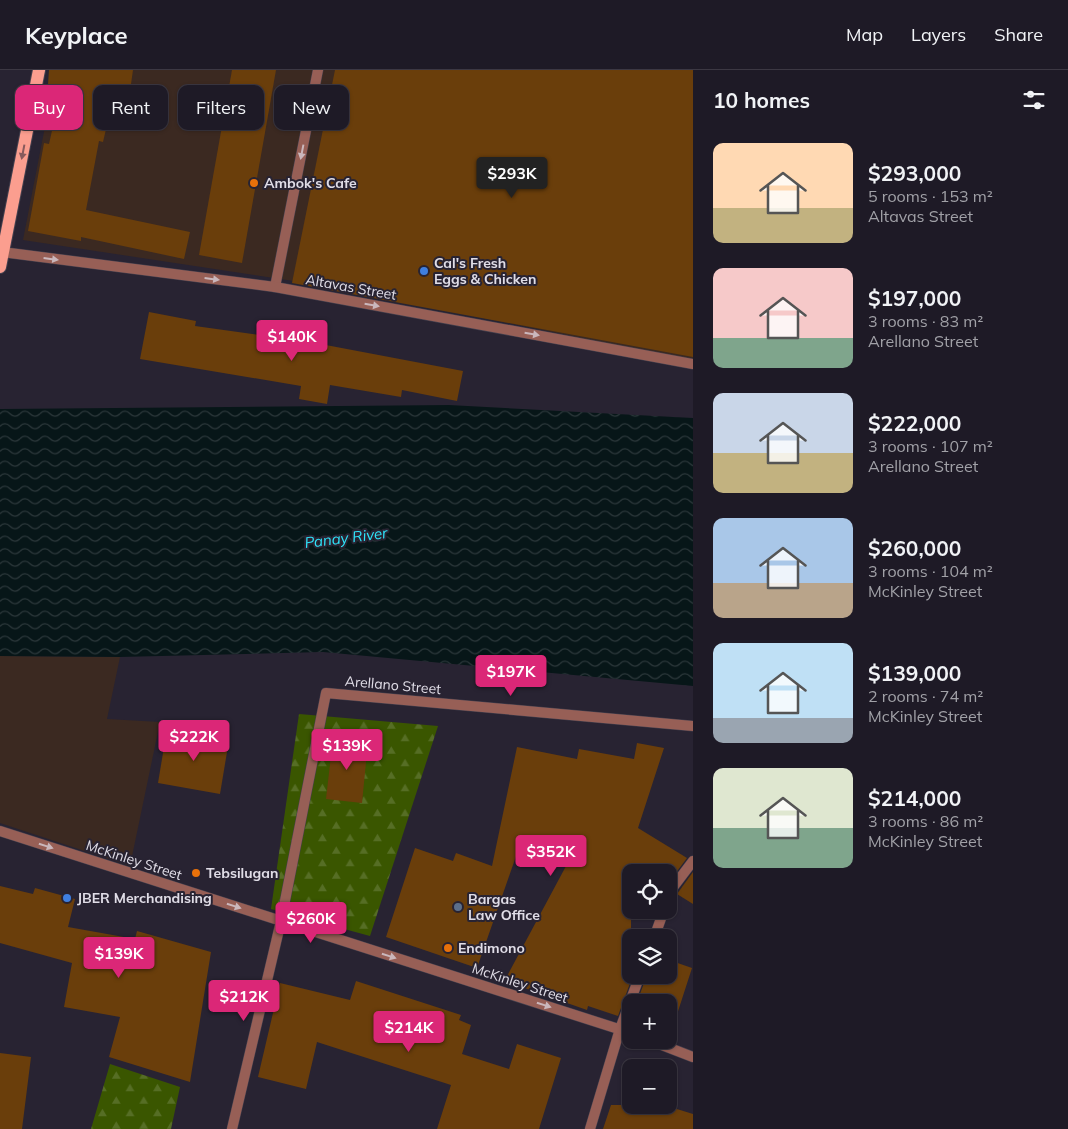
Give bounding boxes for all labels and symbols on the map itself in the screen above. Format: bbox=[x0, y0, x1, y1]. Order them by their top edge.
one-way arrow bbox=[18, 145, 26, 161]
one-way arrow bbox=[297, 145, 305, 161]
pin: $293K bbox=[477, 156, 547, 199]
place label: Ambok's Cafe bbox=[264, 174, 357, 192]
marker: Ambok's Cafe bbox=[248, 177, 260, 189]
place label: Cal's Fresh Eggs & Chicken bbox=[434, 254, 536, 288]
one-way arrow bbox=[43, 255, 59, 263]
marker: Cal's Fresh Eggs & Chicken bbox=[418, 265, 430, 277]
street label: Altavas Street bbox=[304, 270, 398, 304]
one-way arrow bbox=[204, 275, 220, 283]
one-way arrow bbox=[365, 301, 380, 309]
pin: $140K bbox=[257, 320, 327, 362]
one-way arrow bbox=[525, 331, 541, 339]
water label: Panay River bbox=[303, 523, 389, 552]
pin: $197K bbox=[476, 654, 546, 697]
street label: Arellano Street bbox=[344, 672, 442, 698]
pin: $222K bbox=[159, 720, 229, 762]
pin: $139K bbox=[312, 728, 382, 771]
pin: $352K bbox=[516, 834, 586, 877]
street label: McKinley Street bbox=[84, 836, 184, 884]
one-way arrow bbox=[39, 843, 54, 850]
place label: Tebsilugan bbox=[206, 864, 278, 882]
marker: Tebsilugan bbox=[190, 867, 202, 879]
place label: JBER Merchandising bbox=[77, 889, 212, 907]
place label: Bargas Law Office bbox=[468, 890, 540, 924]
marker: JBER Merchandising bbox=[61, 892, 73, 904]
marker: Bargas Law Office bbox=[452, 901, 464, 913]
pin: $260K bbox=[276, 902, 346, 944]
one-way arrow bbox=[227, 903, 242, 911]
pin: $139K bbox=[84, 936, 154, 979]
place label: Endimono bbox=[458, 939, 525, 957]
marker: Endimono bbox=[442, 942, 454, 954]
one-way arrow bbox=[382, 952, 397, 960]
street label: McKinley Street bbox=[470, 959, 570, 1007]
pin: $212K bbox=[209, 980, 279, 1022]
one-way arrow bbox=[537, 1001, 552, 1009]
pin: $214K bbox=[374, 1010, 444, 1053]

